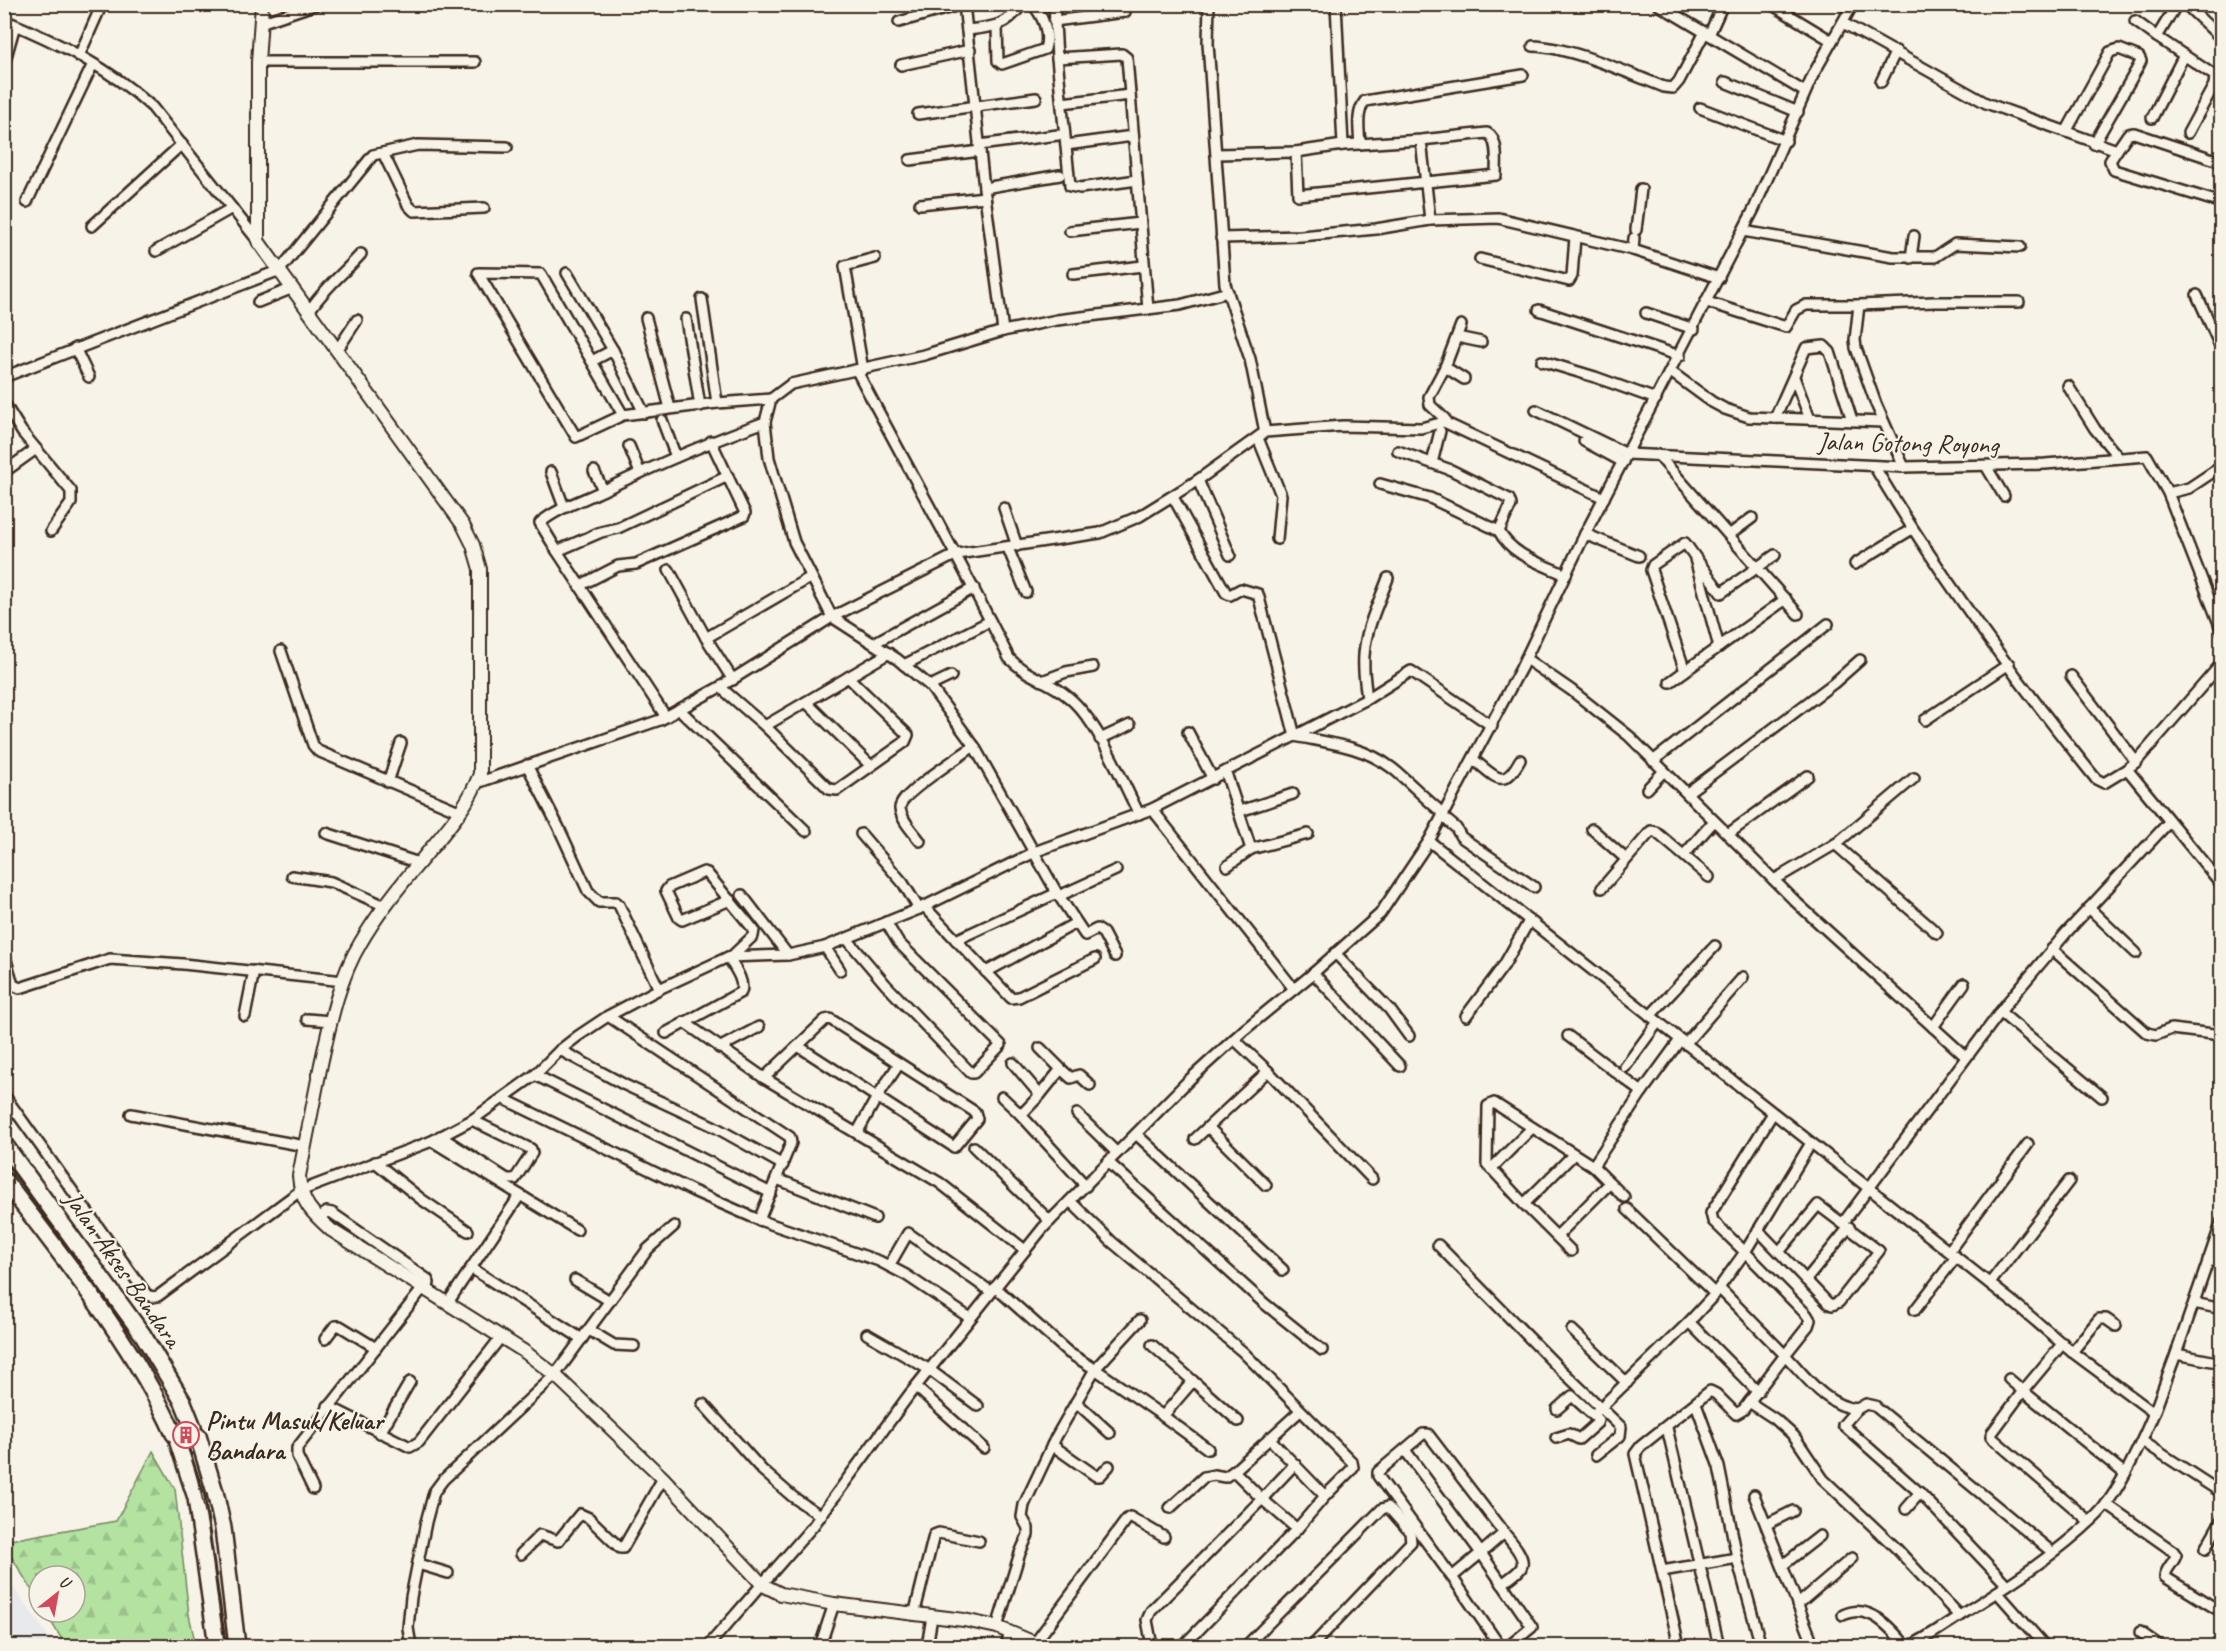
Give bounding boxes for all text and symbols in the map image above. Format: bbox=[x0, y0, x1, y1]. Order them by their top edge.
street label: Jalan Gotong Royong bbox=[1815, 425, 2000, 461]
street label: Jalan Akses Bandara bbox=[56, 1182, 191, 1356]
place label: Pintu Masuk/Keluar Bandara bbox=[206, 1404, 385, 1467]
building icon: Pintu Masuk/Keluar Bandara bbox=[171, 1420, 201, 1450]
north arrow bbox=[27, 1564, 87, 1624]
text: U bbox=[56, 1571, 75, 1594]

